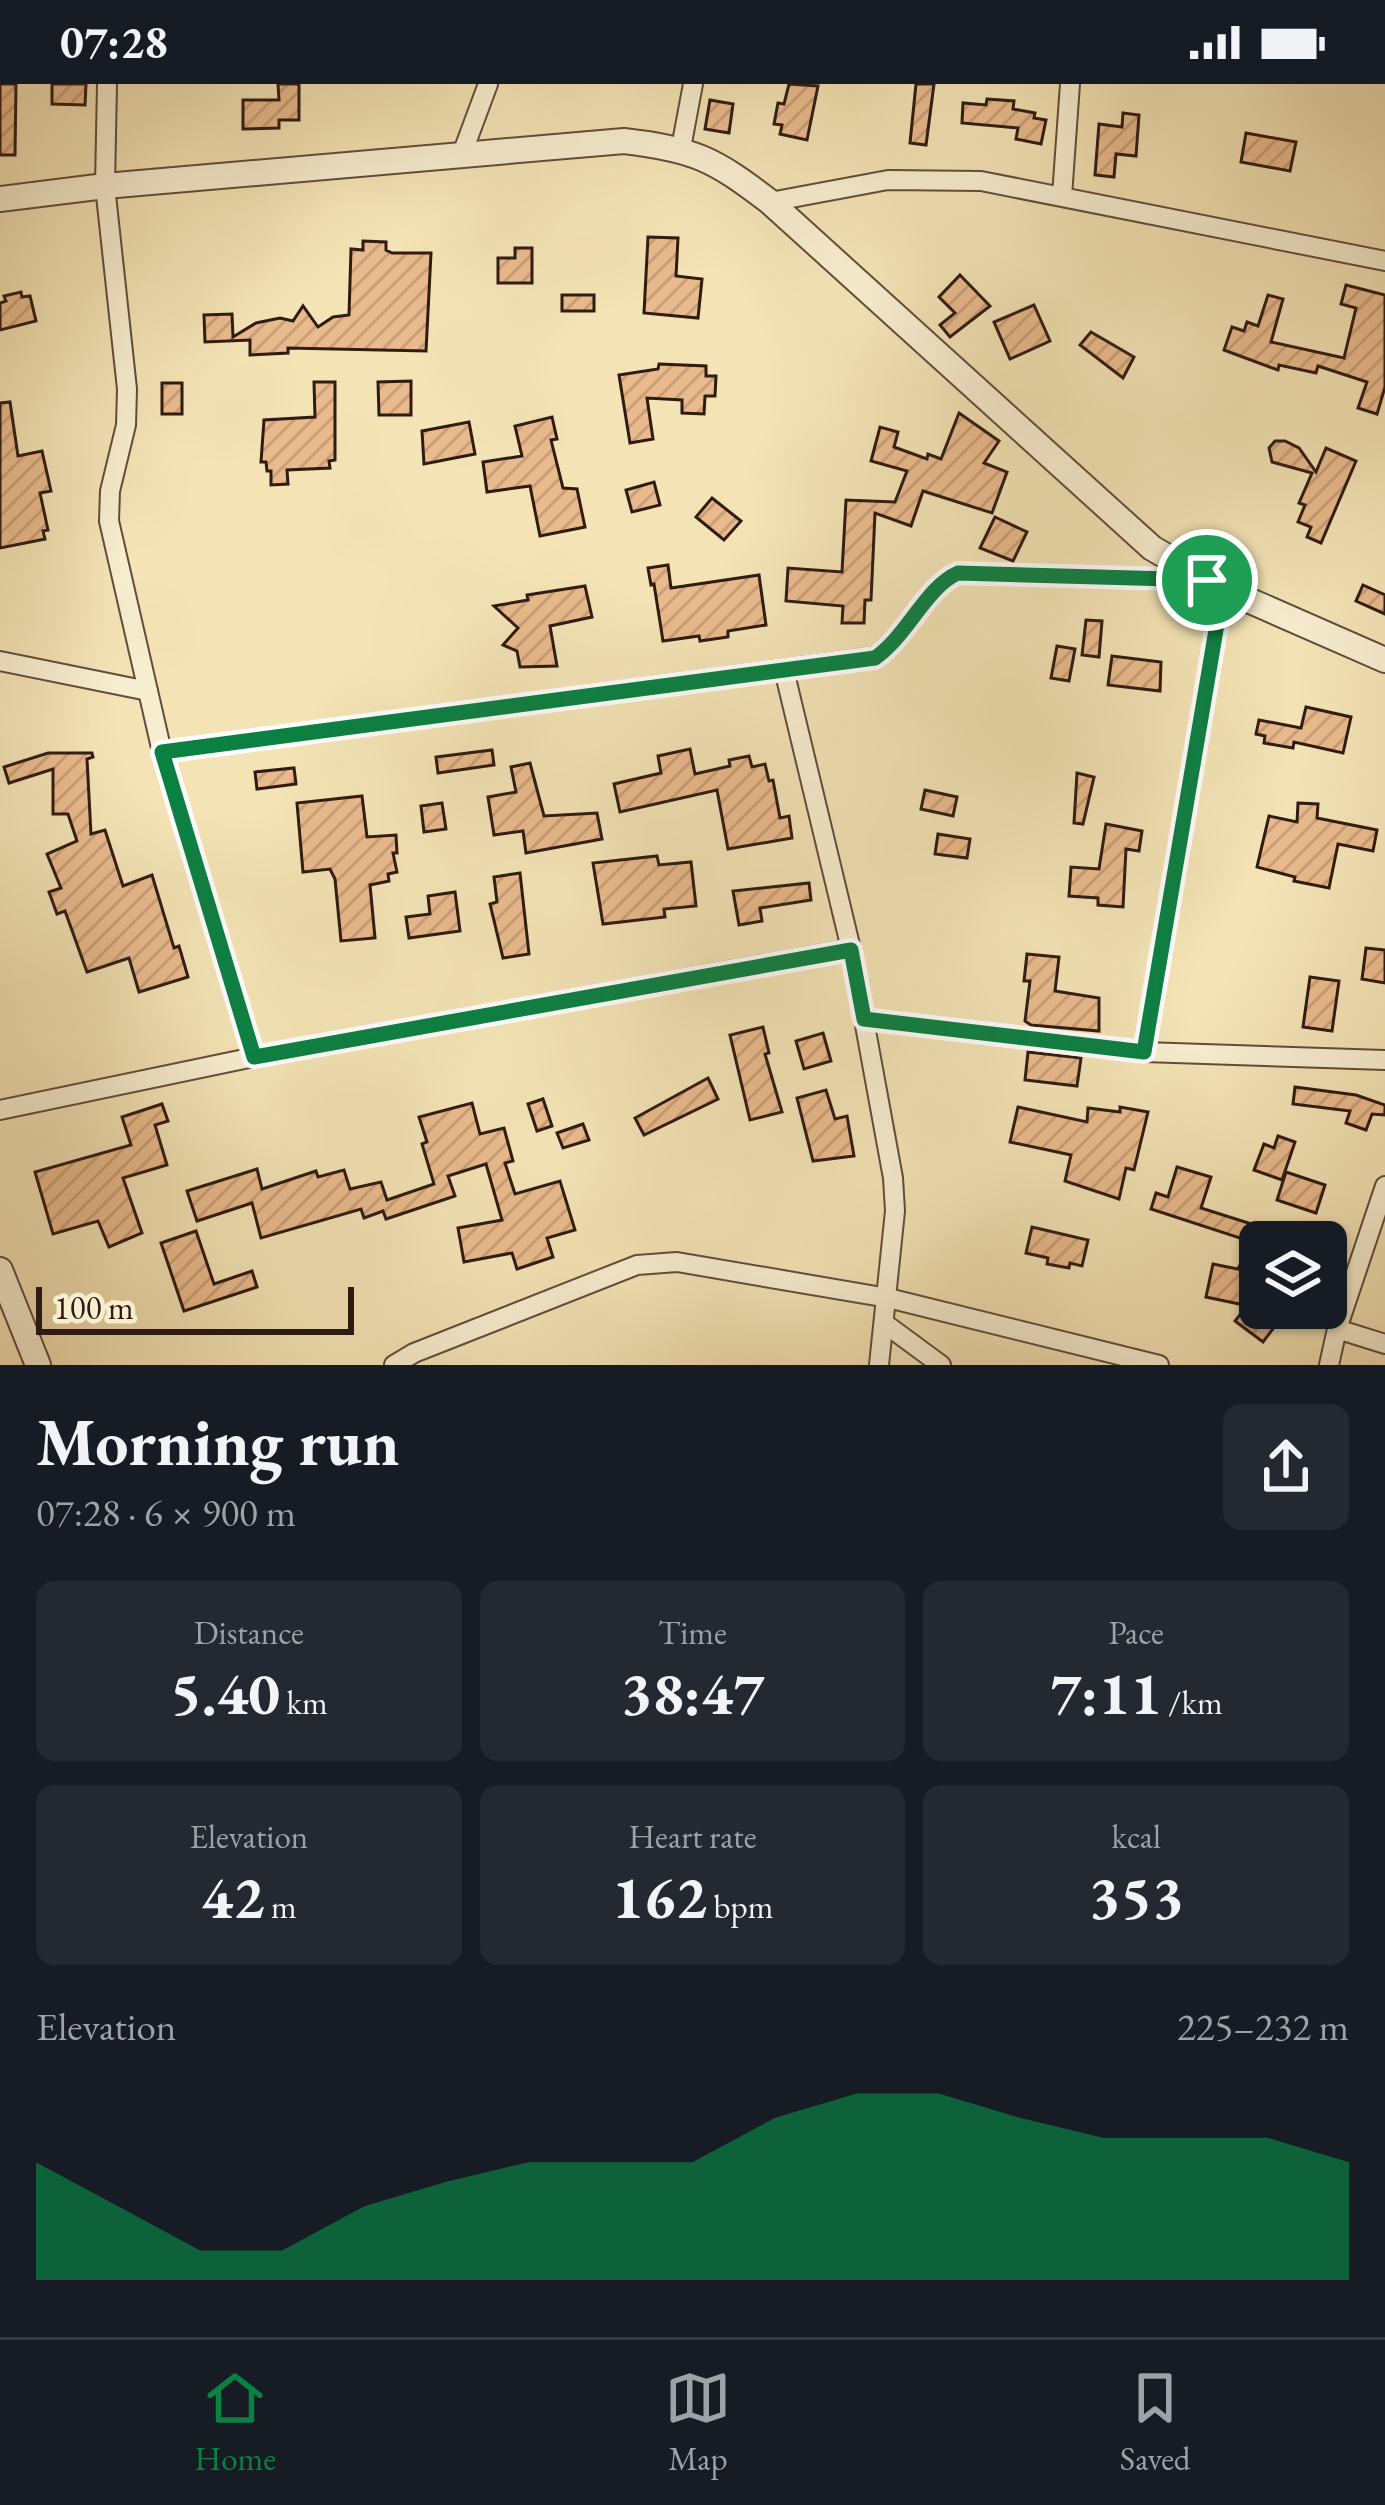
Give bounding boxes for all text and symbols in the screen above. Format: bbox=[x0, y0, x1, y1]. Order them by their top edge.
text: 07:28 bbox=[60, 13, 168, 71]
pin bbox=[1156, 529, 1258, 631]
icon: arrive bbox=[1174, 547, 1240, 613]
map controls bbox=[1239, 1221, 1347, 1329]
button: layers bbox=[1239, 1221, 1347, 1329]
scale bar bbox=[36, 1281, 354, 1334]
text: 100 m bbox=[54, 1286, 134, 1329]
text: Morning run bbox=[36, 1399, 400, 1485]
button: share bbox=[1223, 1404, 1349, 1530]
text: 07:28 · 6 × 900 m bbox=[36, 1487, 296, 1538]
text: Distance bbox=[194, 1611, 304, 1654]
text: Time bbox=[658, 1611, 727, 1654]
text: Pace bbox=[1108, 1611, 1164, 1654]
text: 5.40 bbox=[170, 1654, 280, 1732]
text: 38:47 bbox=[621, 1654, 764, 1732]
text: 7:11 bbox=[1050, 1654, 1162, 1732]
text: km bbox=[280, 1681, 328, 1724]
text: /km bbox=[1162, 1681, 1223, 1724]
text: Elevation bbox=[189, 1815, 308, 1858]
text: Heart rate bbox=[628, 1815, 757, 1858]
text: kcal bbox=[1111, 1815, 1161, 1858]
text: 42 bbox=[201, 1858, 264, 1936]
text: 162 bbox=[612, 1858, 707, 1936]
text: 353 bbox=[1089, 1858, 1184, 1936]
text: m bbox=[264, 1885, 297, 1928]
text: bpm bbox=[707, 1885, 773, 1928]
text: Elevation bbox=[36, 2001, 176, 2052]
text: 225–232 m bbox=[1177, 2001, 1349, 2052]
tab: Home bbox=[194, 2365, 276, 2480]
tab: Map bbox=[665, 2365, 731, 2480]
tab: Saved bbox=[1120, 2365, 1191, 2480]

